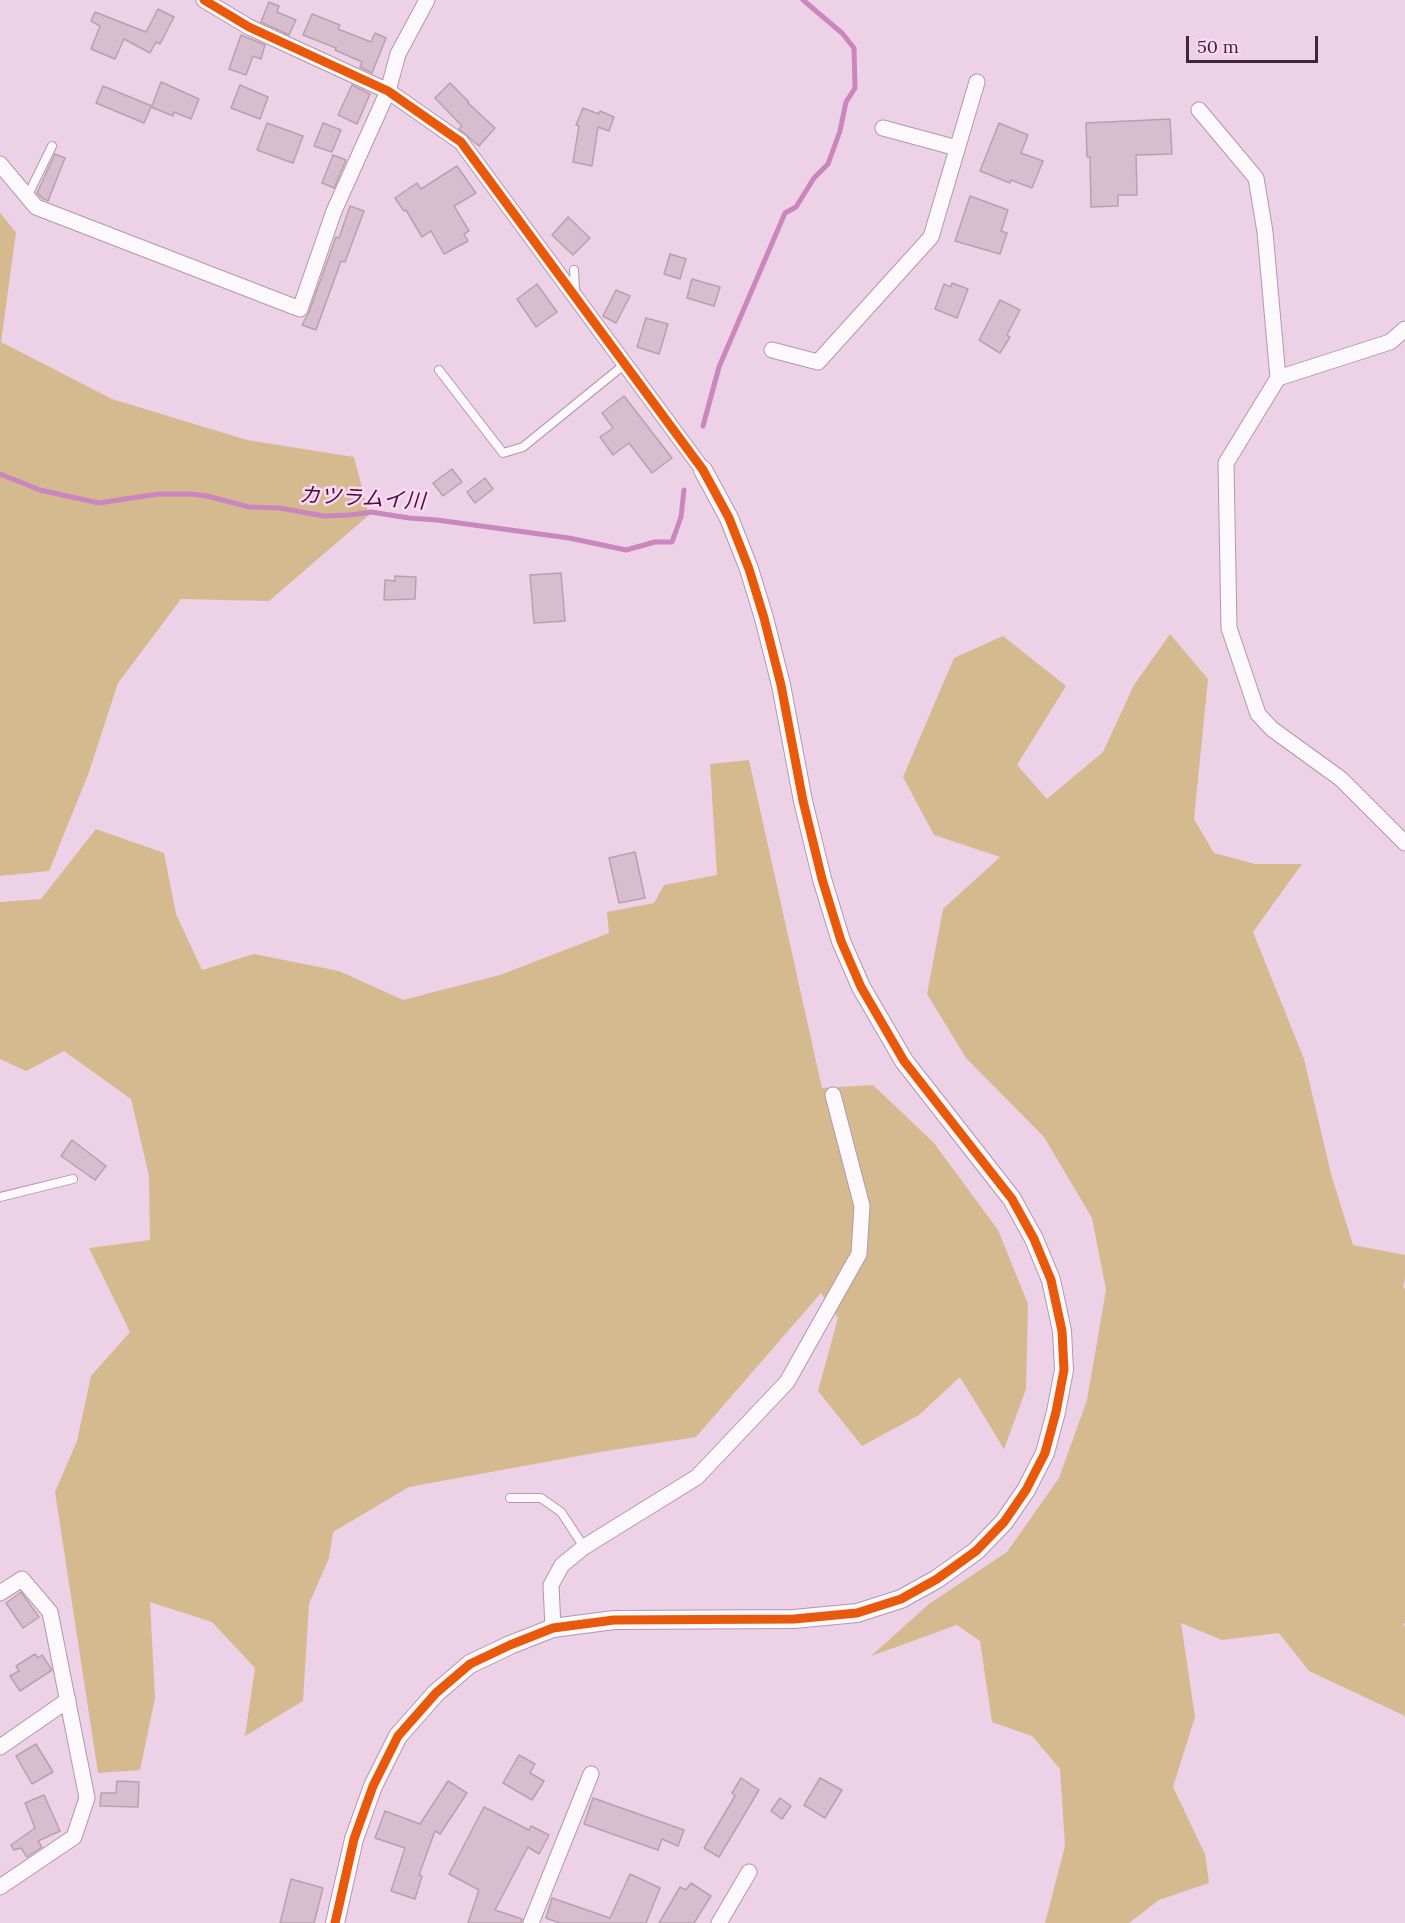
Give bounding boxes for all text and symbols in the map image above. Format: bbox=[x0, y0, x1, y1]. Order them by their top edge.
scale bar bbox=[1189, 24, 1321, 62]
text: 50 m bbox=[1197, 35, 1239, 58]
water label: カツラムイ川 bbox=[298, 483, 426, 515]

